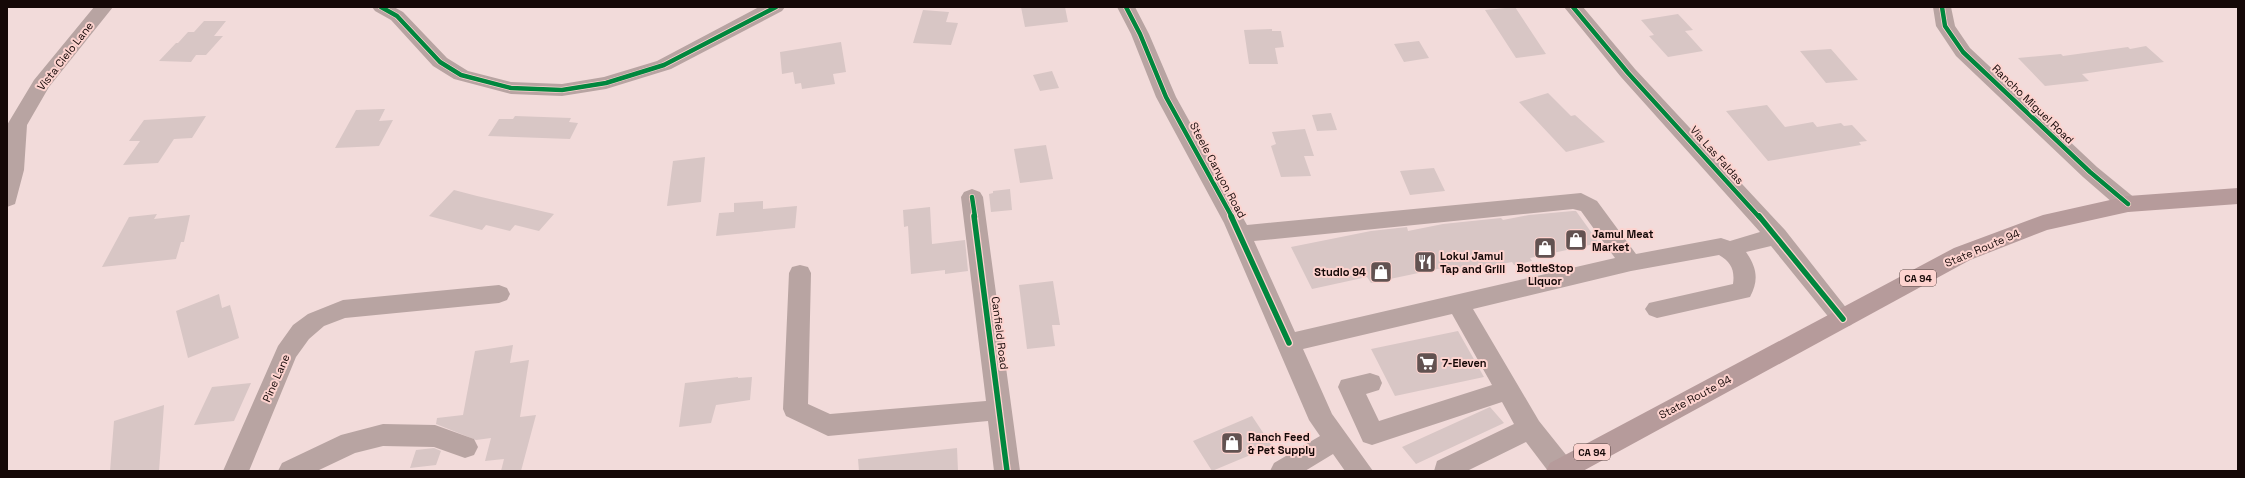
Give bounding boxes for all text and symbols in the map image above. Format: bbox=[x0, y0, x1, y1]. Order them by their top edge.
street label: Vista Cielo Lane bbox=[34, 19, 96, 93]
street label: Rancho Miguel Road bbox=[1989, 61, 2077, 147]
street label: Steele Canyon Road bbox=[1187, 120, 1249, 220]
street label: Via Las Faldas bbox=[1687, 123, 1747, 187]
street label: State Route 94 bbox=[1942, 226, 2022, 270]
shop icon: Jamul Meat Market bbox=[1563, 227, 1589, 253]
place label: Jamul Meat Market bbox=[1592, 227, 1654, 254]
shop icon: BottleStop Liquor bbox=[1532, 235, 1558, 261]
restaurant icon: Lokul Jamul Tap and Grill bbox=[1412, 249, 1438, 275]
place label: Lokul Jamul Tap and Grill bbox=[1440, 249, 1505, 276]
shop icon: Studio 94 bbox=[1368, 259, 1394, 285]
place label: BottleStop Liquor bbox=[1516, 261, 1574, 288]
place label: Studio 94 bbox=[1314, 265, 1366, 279]
road number: CA 94 bbox=[1900, 270, 1936, 286]
street label: Canfield Road bbox=[989, 296, 1011, 370]
supermarket icon: 7-Eleven bbox=[1414, 350, 1440, 376]
street label: Pine Lane bbox=[259, 352, 293, 404]
place label: 7-Eleven bbox=[1442, 356, 1487, 370]
street label: State Route 94 bbox=[1656, 372, 1734, 422]
shop icon: Ranch Feed & Pet Supply bbox=[1219, 430, 1245, 456]
place label: Ranch Feed & Pet Supply bbox=[1248, 430, 1315, 457]
road number: CA 94 bbox=[1574, 444, 1610, 460]

